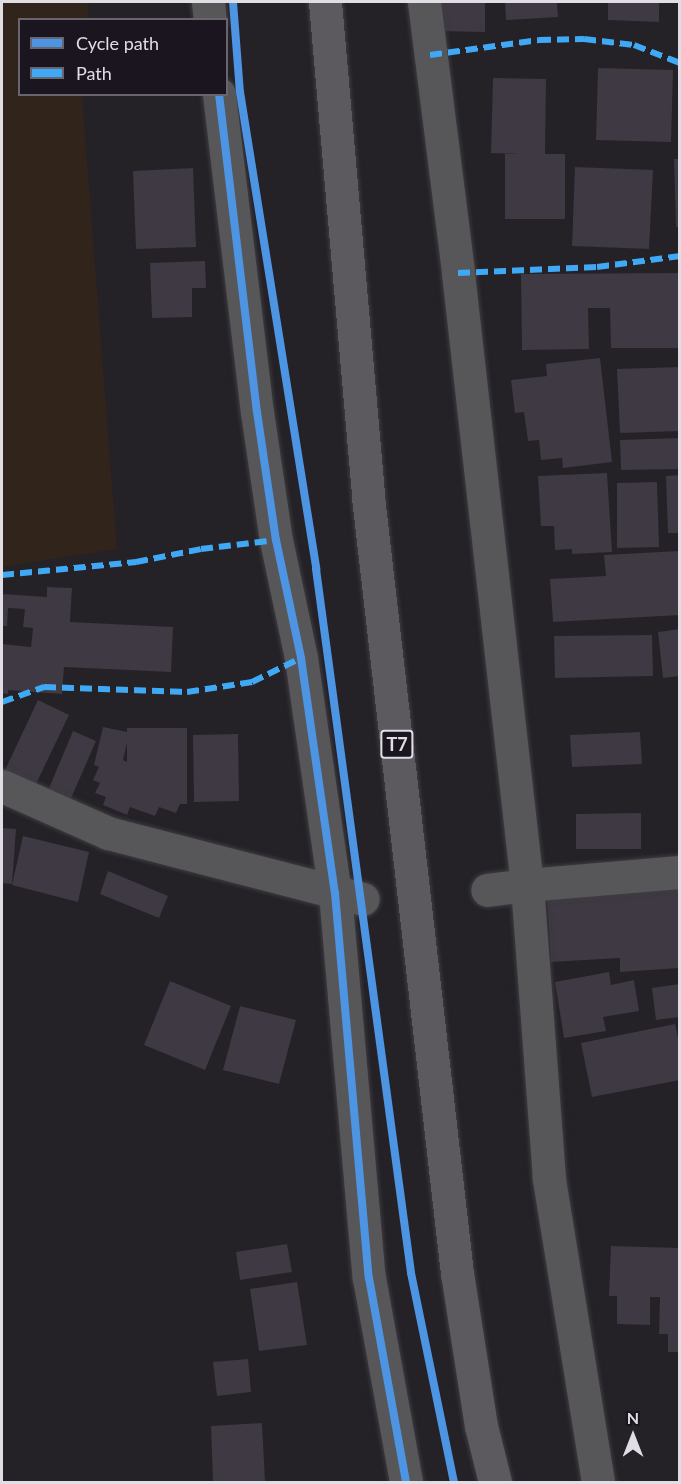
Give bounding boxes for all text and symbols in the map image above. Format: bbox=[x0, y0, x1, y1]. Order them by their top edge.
legend bbox=[18, 18, 228, 96]
text: Cycle path bbox=[76, 32, 159, 54]
text: Path bbox=[76, 62, 112, 84]
road number: T7 bbox=[379, 729, 415, 759]
north arrow bbox=[603, 1406, 663, 1466]
text: N bbox=[627, 1408, 639, 1427]

